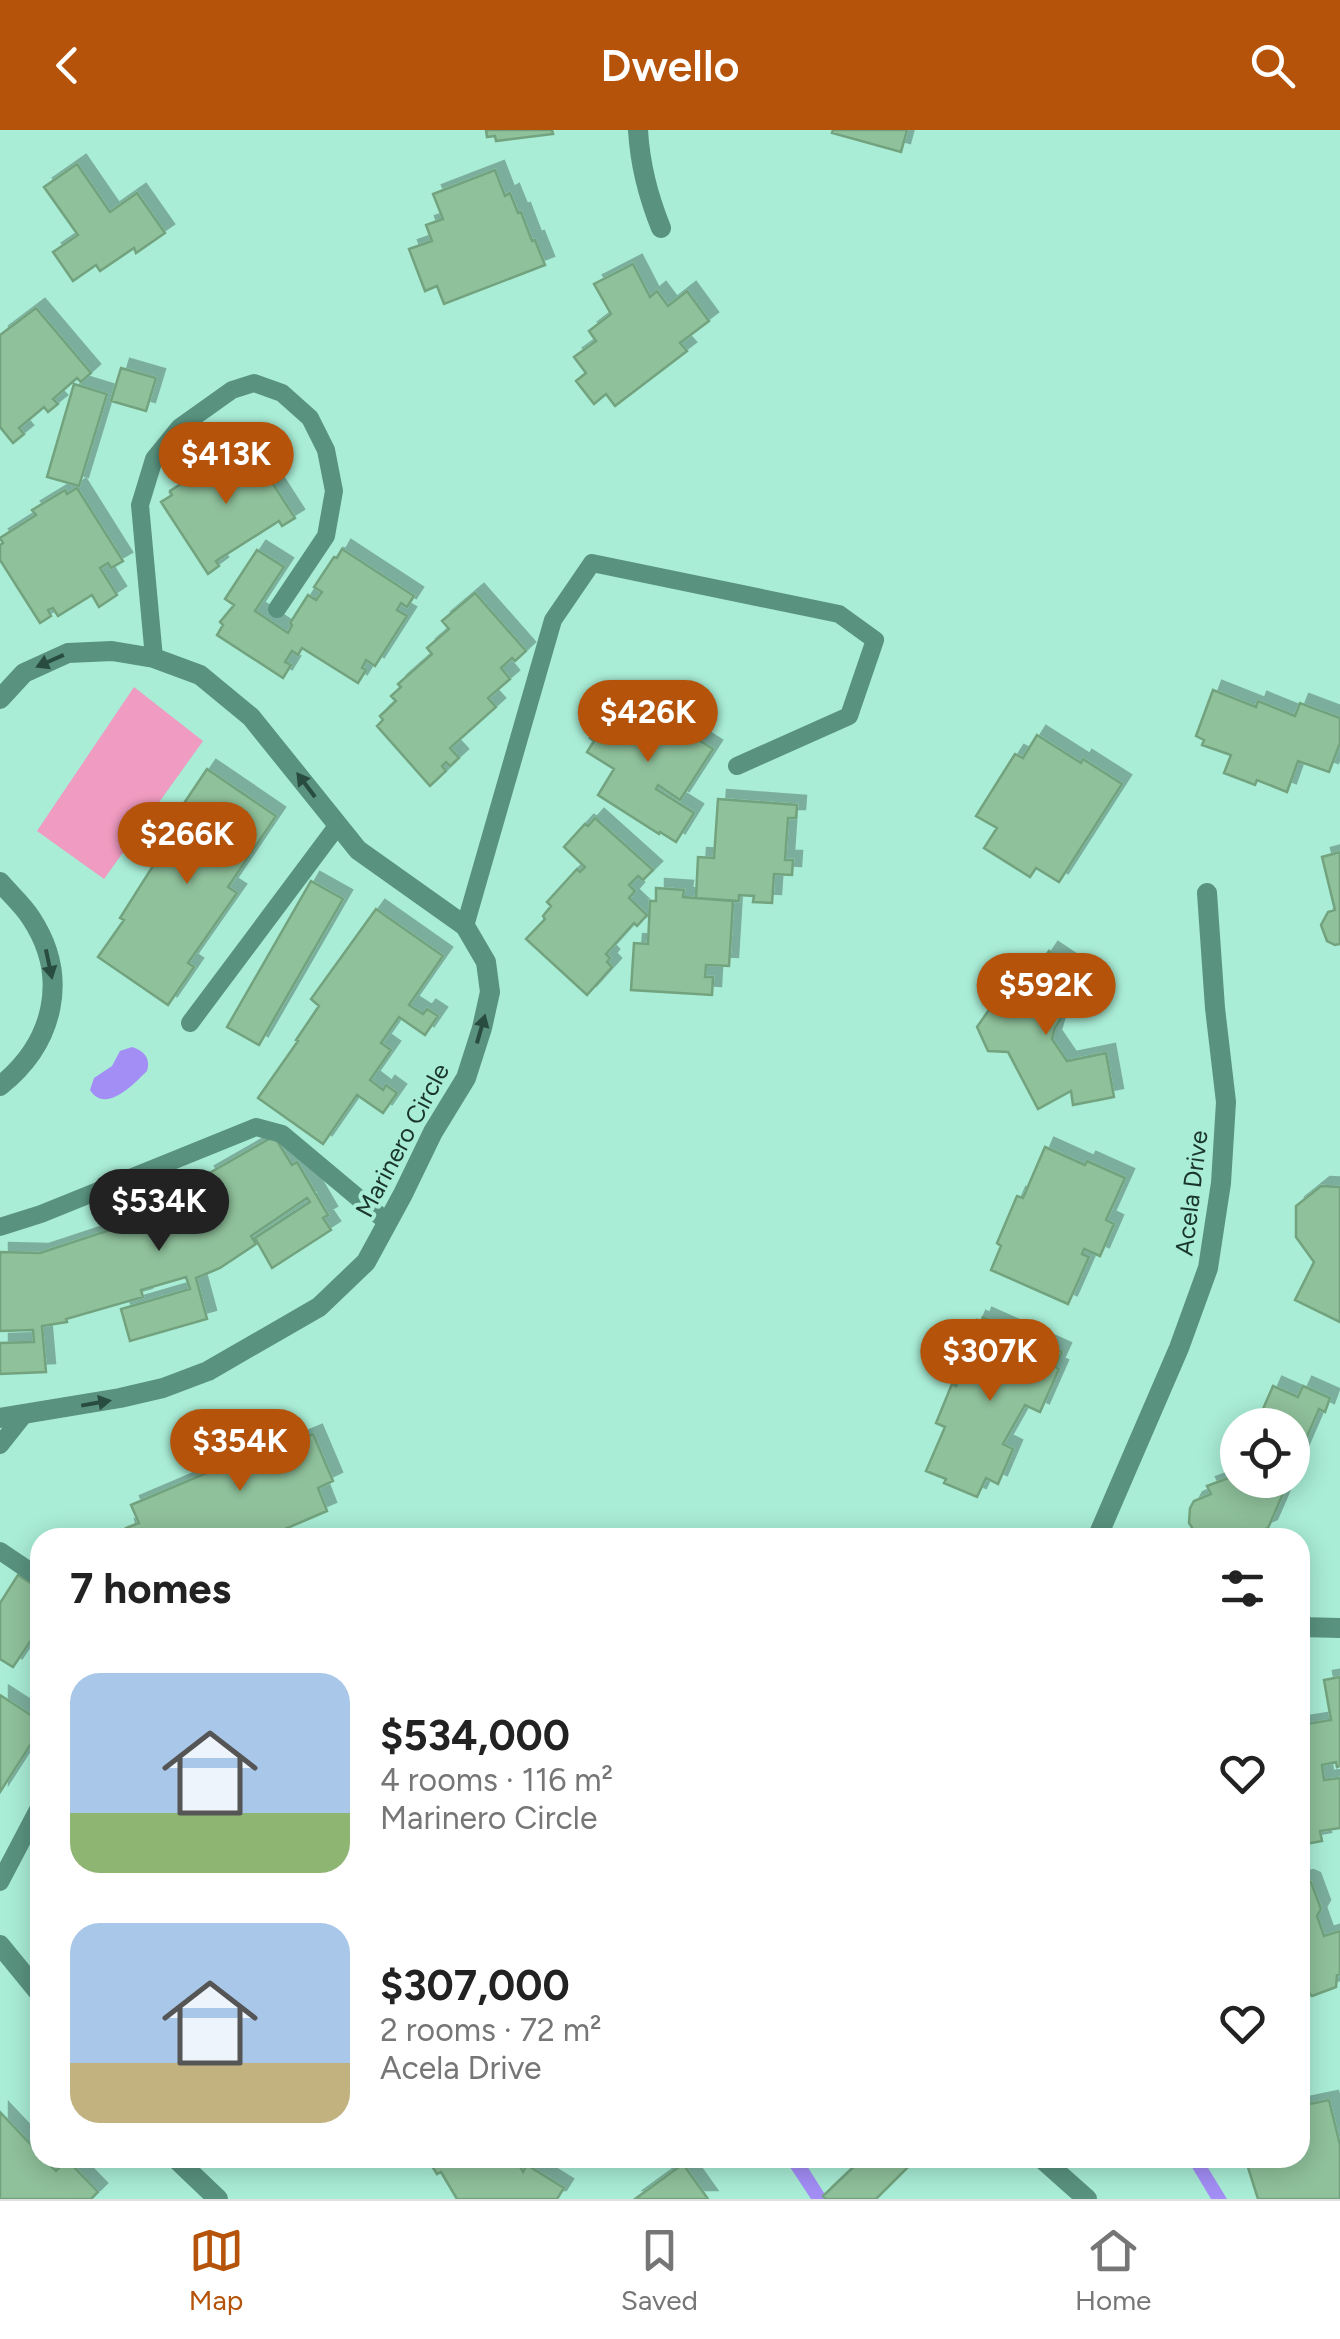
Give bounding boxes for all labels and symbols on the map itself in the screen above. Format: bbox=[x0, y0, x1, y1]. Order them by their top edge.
pin: $413K bbox=[156, 422, 296, 507]
one-way arrow bbox=[35, 653, 64, 670]
pin: $426K bbox=[578, 680, 718, 765]
one-way arrow bbox=[296, 772, 316, 798]
pin: $266K bbox=[117, 802, 257, 887]
one-way arrow bbox=[42, 949, 57, 980]
pin: $592K bbox=[976, 953, 1116, 1038]
one-way arrow bbox=[473, 1013, 489, 1044]
street label: Marinero Circle bbox=[349, 1058, 455, 1222]
street label: Acela Drive bbox=[1168, 1129, 1214, 1257]
pin: $534K bbox=[89, 1169, 229, 1254]
pin: $307K bbox=[920, 1319, 1060, 1404]
one-way arrow bbox=[81, 1395, 112, 1410]
pin: $354K bbox=[170, 1409, 310, 1494]

